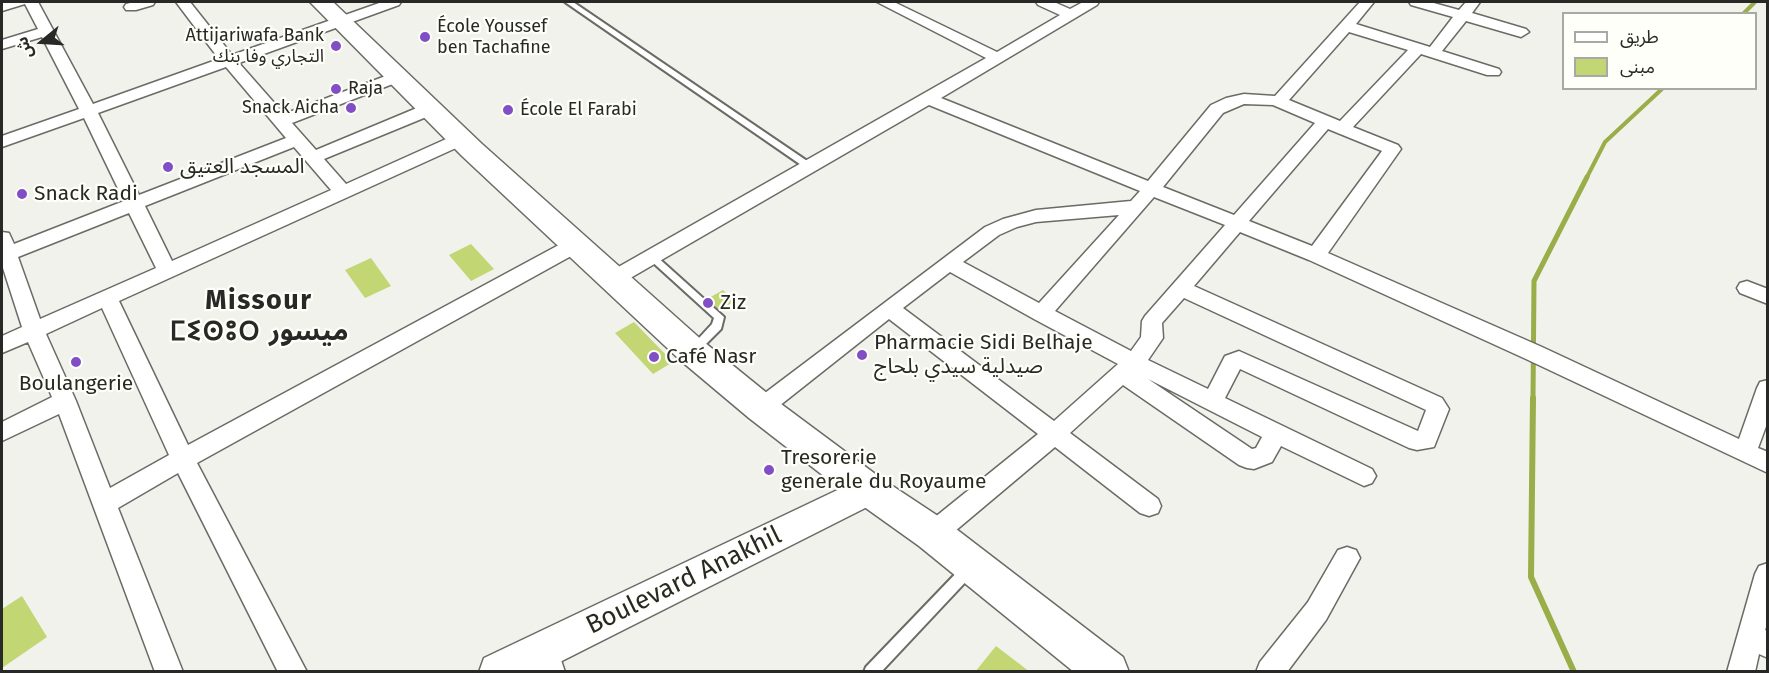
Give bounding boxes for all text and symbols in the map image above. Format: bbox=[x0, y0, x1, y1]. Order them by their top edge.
north arrow bbox=[12, 12, 72, 72]
legend bbox=[1562, 12, 1757, 90]
place label: École Youssef ben Tachafine bbox=[437, 16, 551, 58]
place label: Attijariwafa Bank التجاري وفا بنك bbox=[186, 25, 324, 68]
text: طريق bbox=[1620, 26, 1659, 48]
marker: École Youssef ben Tachafine bbox=[418, 30, 432, 44]
text: ش bbox=[12, 34, 37, 61]
marker: Attijariwafa Bank التجاري وفا بنك bbox=[329, 39, 343, 53]
text: مبنى bbox=[1620, 56, 1655, 78]
place label: Raja bbox=[348, 78, 383, 100]
marker: Raja bbox=[329, 82, 343, 96]
place label: Snack Aicha bbox=[242, 97, 339, 119]
place label: École El Farabi bbox=[520, 99, 637, 121]
marker: Snack Aicha bbox=[344, 101, 358, 115]
marker: École El Farabi bbox=[501, 103, 515, 117]
place label: المسجد العتيق bbox=[180, 154, 305, 180]
marker: المسجد العتيق bbox=[161, 160, 175, 174]
place label: Snack Radi bbox=[34, 181, 138, 207]
marker: Snack Radi bbox=[15, 187, 29, 201]
district label: Missour ⵎⵉⵙⵓⵔ ميسور bbox=[174, 285, 344, 348]
place label: Ziz bbox=[720, 290, 746, 316]
marker: Ziz bbox=[701, 296, 715, 310]
place label: Pharmacie Sidi Belhaje صيدلية سيدي بلحاج bbox=[874, 330, 1093, 380]
place label: Café Nasr bbox=[666, 344, 756, 370]
marker: Pharmacie Sidi Belhaje صيدلية سيدي بلحاج bbox=[855, 348, 869, 362]
marker: Café Nasr bbox=[647, 350, 661, 364]
marker: Boulangerie bbox=[69, 355, 83, 369]
place label: Boulangerie bbox=[19, 371, 133, 397]
place label: Tresorerie generale du Royaume bbox=[781, 445, 986, 495]
marker: Tresorerie generale du Royaume bbox=[762, 463, 776, 477]
street label: Boulevard Anakhil bbox=[581, 520, 787, 642]

